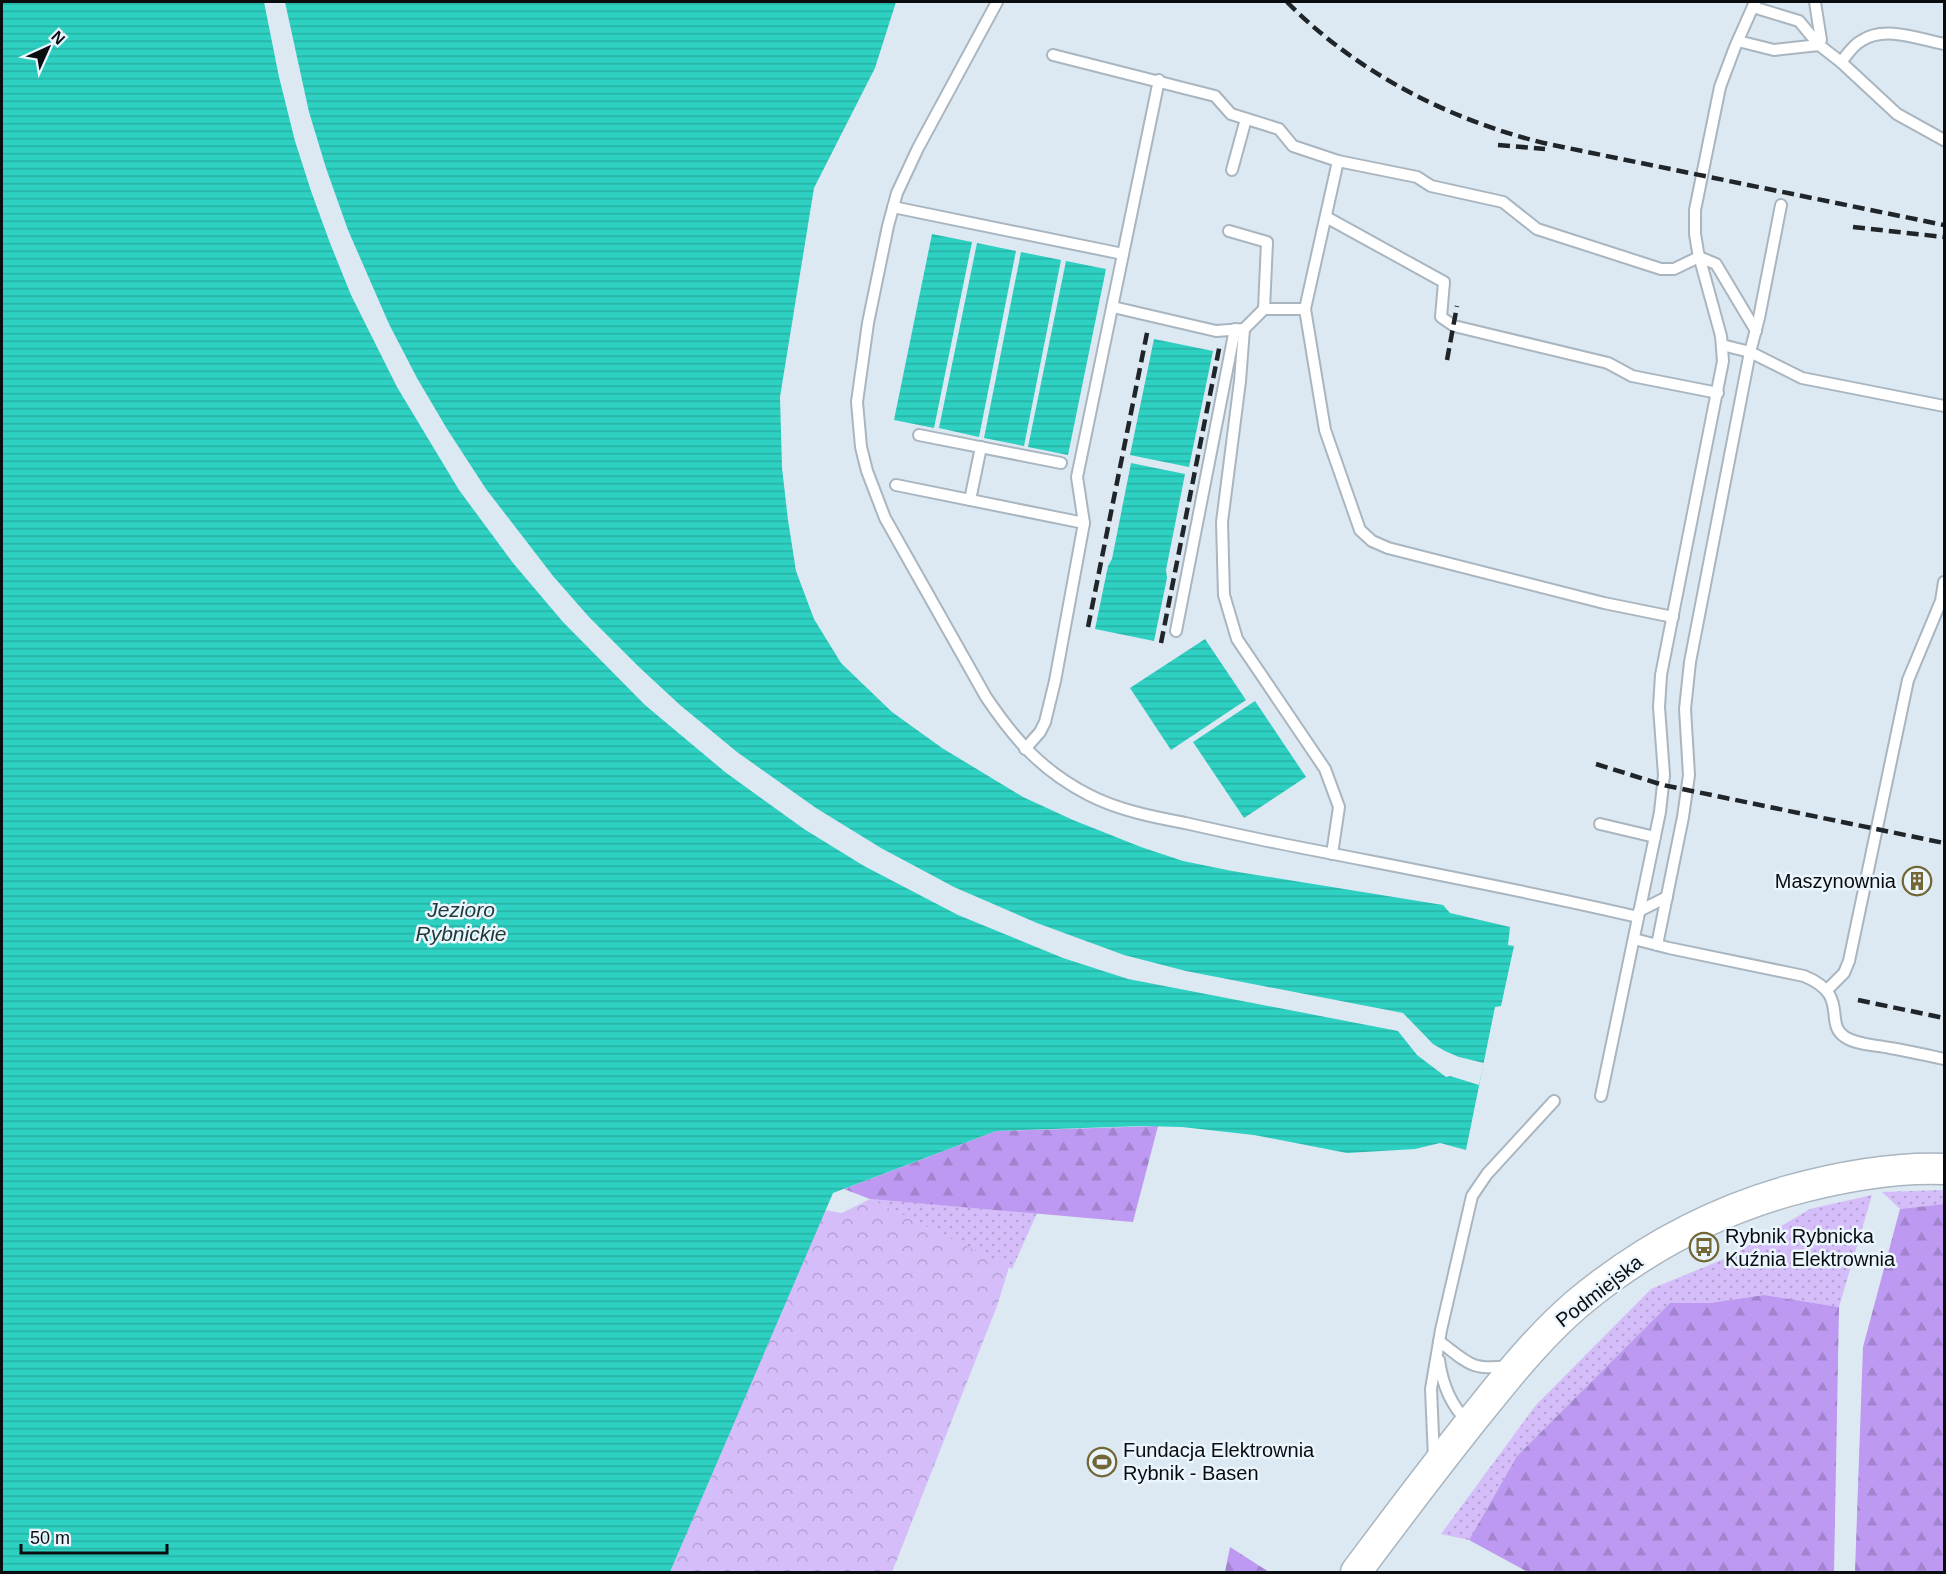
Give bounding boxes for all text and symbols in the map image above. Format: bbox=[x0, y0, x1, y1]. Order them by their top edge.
north arrow bbox=[18, 18, 78, 78]
text: N bbox=[48, 28, 68, 48]
building icon: Maszynownia bbox=[1901, 865, 1933, 897]
place label: Maszynownia bbox=[1775, 870, 1897, 892]
water label: Jezioro Rybnickie bbox=[415, 898, 507, 945]
place label: Rybnik Rybnicka Kuźnia Elektrownia bbox=[1725, 1225, 1896, 1270]
bus stop icon: Rybnik Rybnicka Kuźnia Elektrownia bbox=[1688, 1231, 1720, 1263]
street label: Podmiejska bbox=[1551, 1250, 1647, 1331]
place label: Fundacja Elektrownia Rybnik - Basen bbox=[1123, 1439, 1315, 1484]
sports icon: Fundacja Elektrownia Rybnik - Basen bbox=[1086, 1446, 1118, 1478]
scale bar bbox=[21, 1517, 166, 1555]
text: 50 m bbox=[30, 1528, 70, 1548]

